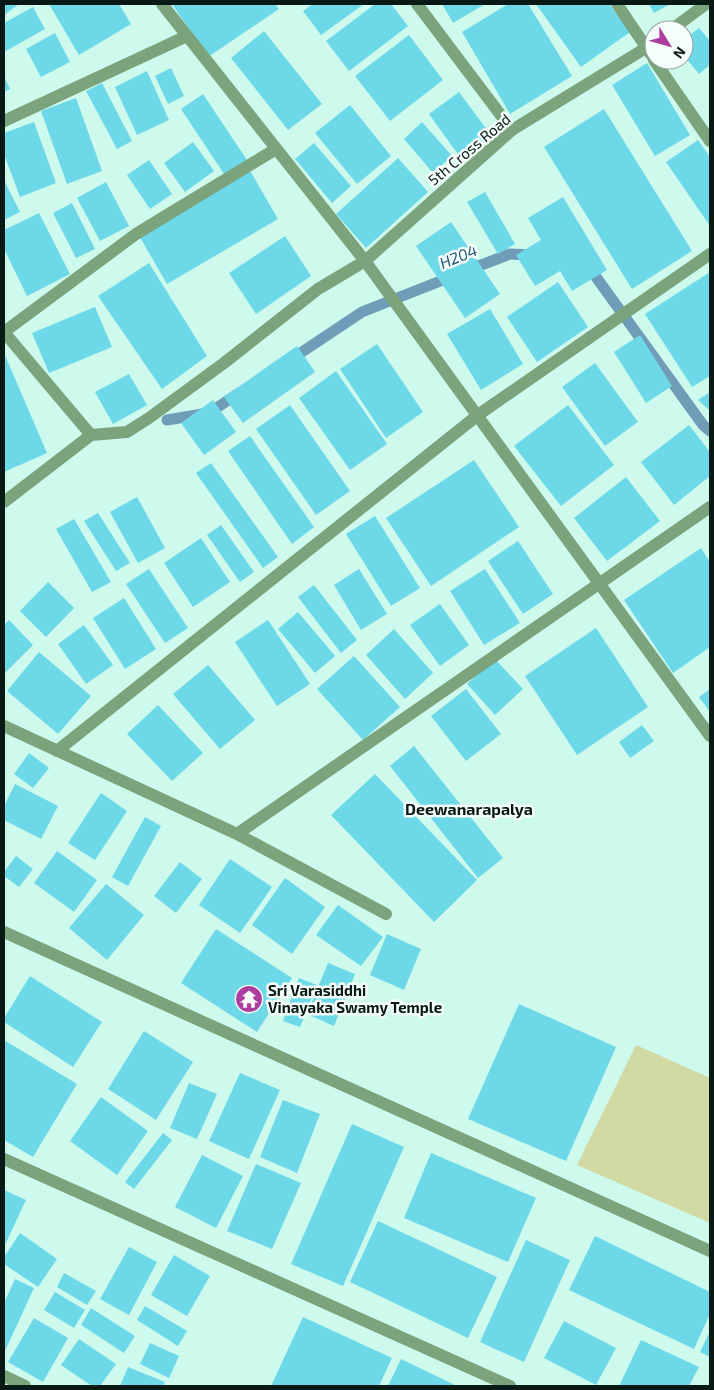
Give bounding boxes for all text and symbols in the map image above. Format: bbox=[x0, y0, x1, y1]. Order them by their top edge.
north arrow bbox=[644, 20, 694, 70]
text: N bbox=[670, 44, 690, 62]
street label: 5th Cross Road bbox=[424, 109, 514, 189]
water label: H204 bbox=[436, 240, 480, 272]
district label: Deewanarapalya bbox=[405, 799, 533, 819]
place label: Sri Varasiddhi Vinayaka Swamy Temple bbox=[268, 981, 442, 1017]
temple icon: Sri Varasiddhi Vinayaka Swamy Temple bbox=[234, 984, 264, 1014]

